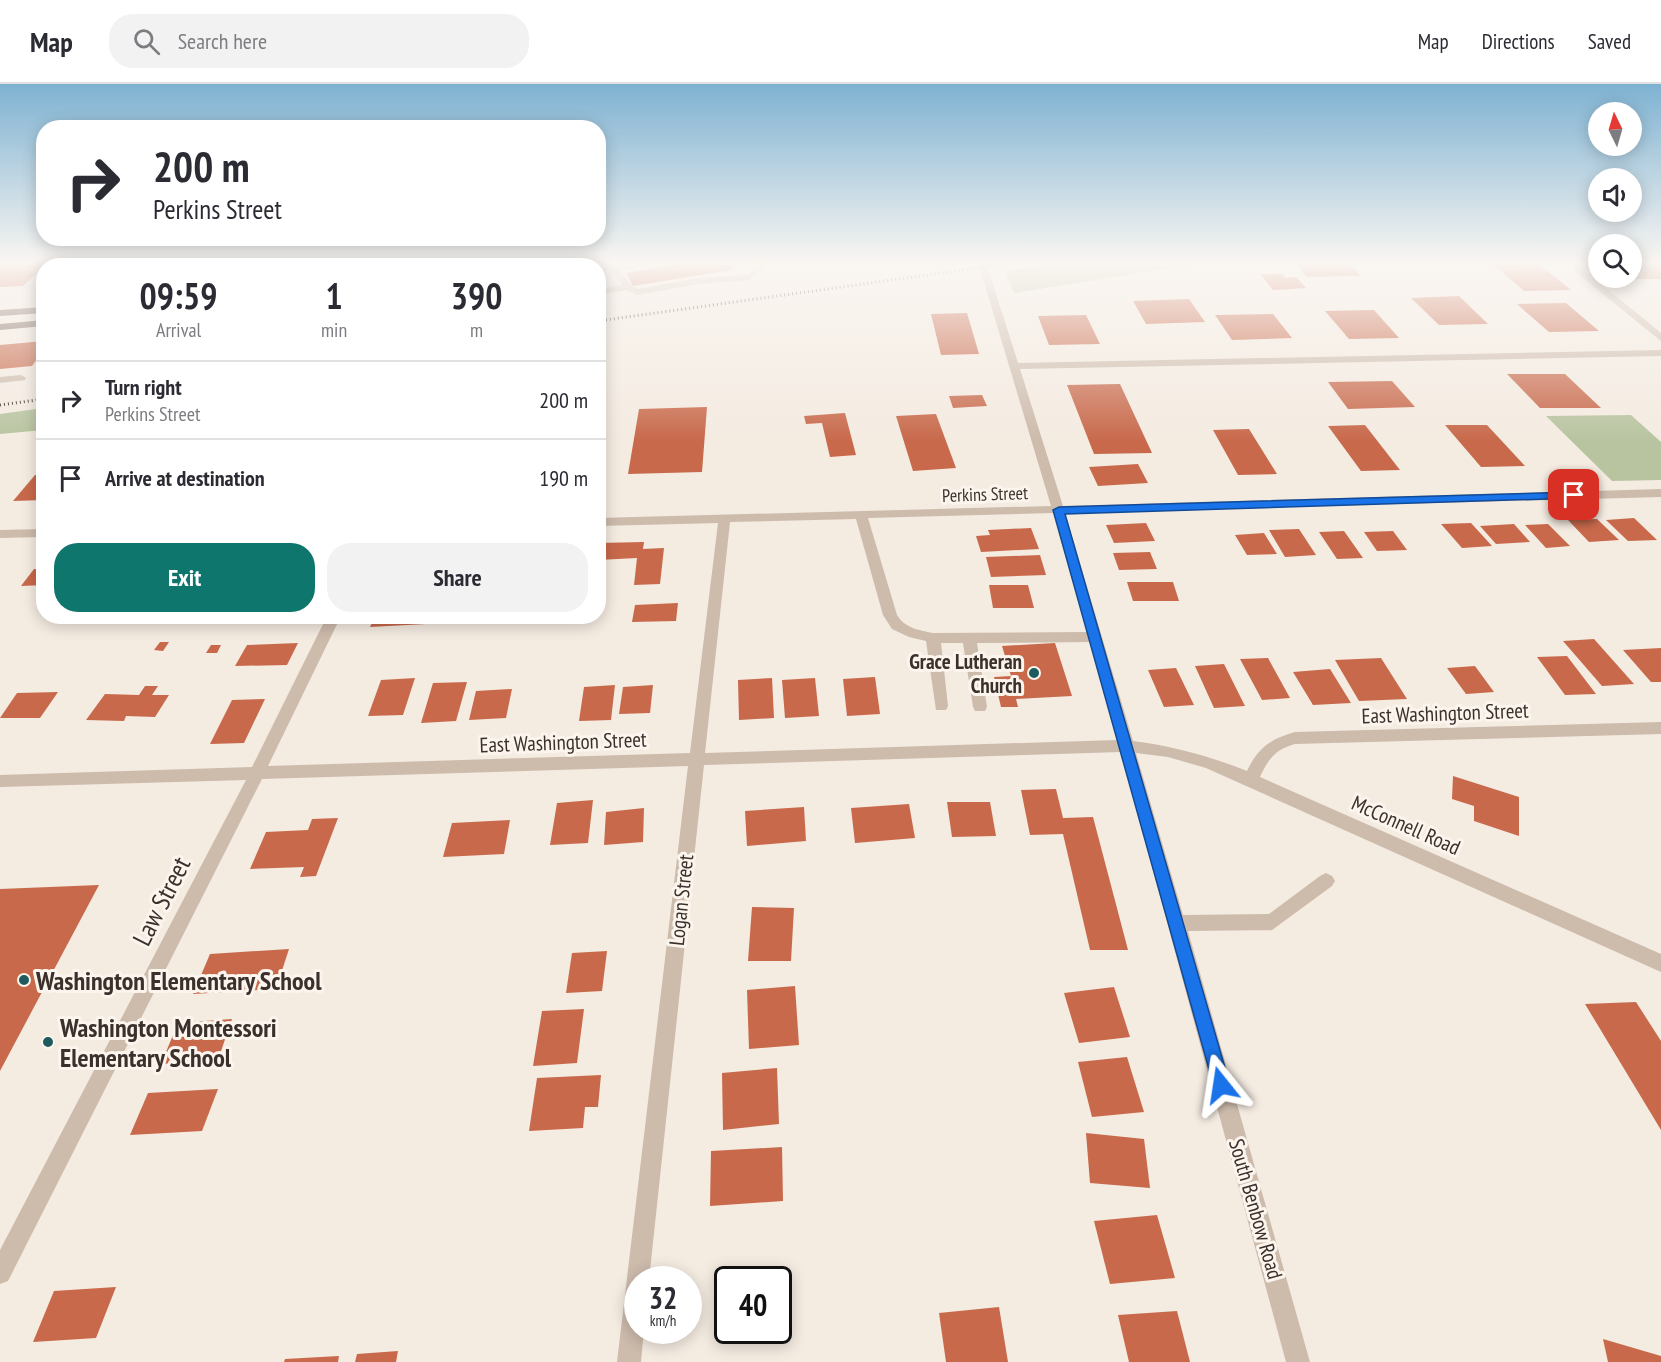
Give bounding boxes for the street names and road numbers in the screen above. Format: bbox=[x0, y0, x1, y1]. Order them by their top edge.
street label: Perkins Street bbox=[942, 481, 1028, 507]
street label: East Washington Street bbox=[1361, 697, 1529, 729]
street label: East Washington Street bbox=[479, 726, 647, 758]
street label: McConnell Road bbox=[1347, 789, 1465, 861]
street label: Law Street bbox=[125, 851, 197, 951]
street label: Logan Street bbox=[663, 853, 699, 947]
street label: South Benbow Road bbox=[1223, 1136, 1289, 1282]

